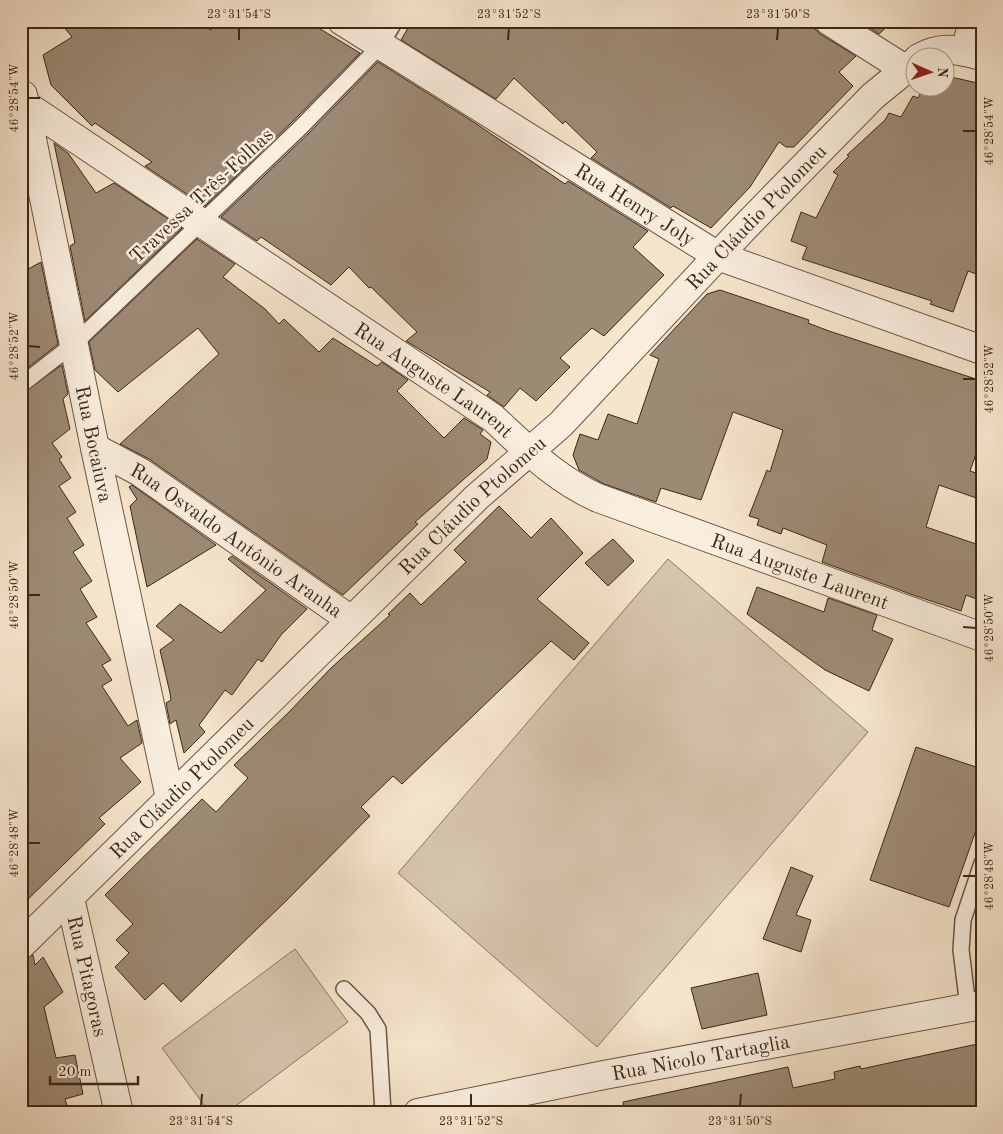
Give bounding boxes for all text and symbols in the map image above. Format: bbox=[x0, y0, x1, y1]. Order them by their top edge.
text: 23°31'54"S bbox=[207, 8, 271, 21]
text: 23°31'52"S bbox=[477, 8, 541, 21]
text: 23°31'50"S bbox=[746, 8, 810, 21]
north arrow bbox=[906, 48, 956, 98]
text: 46°28'54"W bbox=[8, 63, 21, 133]
text: N bbox=[935, 67, 949, 78]
text: 46°28'54"W bbox=[983, 96, 996, 166]
street label: Travessa Três-Folhas bbox=[127, 125, 278, 268]
street label: Rua Cláudio Ptolomeu bbox=[683, 142, 832, 295]
street label: Rua Henry Joly bbox=[571, 161, 698, 251]
text: 46°28'52"W bbox=[8, 311, 21, 381]
street label: Rua Auguste Laurent bbox=[350, 320, 516, 443]
text: 46°28'52"W bbox=[983, 344, 996, 414]
street label: Rua Bocaiuva bbox=[71, 384, 114, 505]
street label: Rua Cláudio Ptolomeu bbox=[396, 434, 551, 580]
street label: Rua Osvaldo Antônio Aranha bbox=[126, 461, 345, 623]
street label: Rua Auguste Laurent bbox=[708, 532, 891, 614]
text: 46°28'50"W bbox=[8, 560, 21, 630]
text: 46°28'50"W bbox=[983, 593, 996, 663]
street label: Rua Cláudio Ptolomeu bbox=[107, 714, 259, 863]
text: 46°28'48"W bbox=[9, 808, 21, 878]
text: 46°28'48"W bbox=[984, 841, 996, 911]
street label: Rua Pitagoras bbox=[62, 914, 109, 1039]
street label: Rua Nicolo Tartaglia bbox=[610, 1033, 792, 1085]
scale bar bbox=[50, 1054, 138, 1086]
text: 20 m bbox=[58, 1065, 92, 1080]
text: 23°31'54"S bbox=[169, 1115, 233, 1128]
text: 23°31'52"S bbox=[439, 1115, 503, 1128]
text: 23°31'50"S bbox=[708, 1115, 772, 1128]

